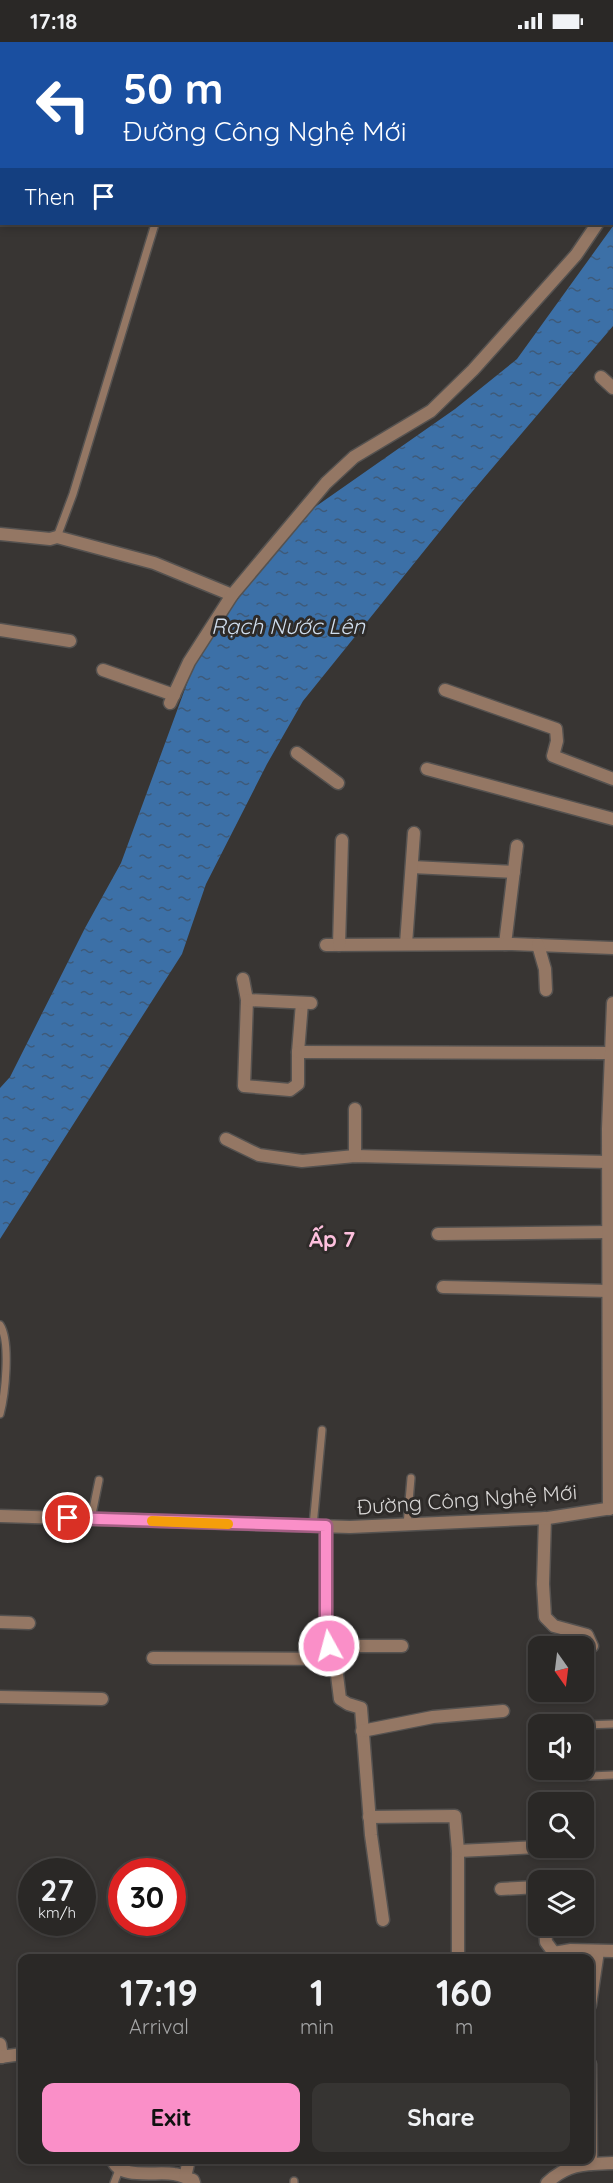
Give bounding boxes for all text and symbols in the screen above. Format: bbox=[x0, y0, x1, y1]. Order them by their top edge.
text: 17:18 bbox=[30, 7, 77, 35]
text: 50 m bbox=[123, 62, 223, 115]
icon: left bbox=[24, 66, 102, 144]
text: Đường Công Nghệ Mới bbox=[123, 114, 407, 148]
icon: arrive bbox=[87, 180, 120, 213]
text: Then bbox=[24, 183, 75, 211]
water label: Rạch Nước Lên bbox=[211, 612, 366, 640]
district label: Ấp 7 bbox=[309, 1225, 355, 1253]
street label: Đường Công Nghệ Mới bbox=[356, 1478, 578, 1520]
pin bbox=[42, 1492, 93, 1543]
icon: arrive bbox=[51, 1501, 84, 1534]
position arrow bbox=[297, 1614, 361, 1678]
north arrow bbox=[528, 1636, 594, 1702]
map controls bbox=[528, 1636, 594, 1936]
button: sound bbox=[528, 1714, 594, 1780]
button: search bbox=[528, 1792, 594, 1858]
speed limit sign: 30 bbox=[108, 1858, 186, 1936]
button: layers bbox=[528, 1870, 594, 1936]
text: 27 bbox=[40, 1871, 74, 1909]
text: km/h bbox=[38, 1903, 76, 1922]
text: 17:19 bbox=[120, 1970, 198, 2015]
text: 1 bbox=[310, 1970, 324, 2015]
text: 160 bbox=[436, 1970, 492, 2015]
text: Arrival bbox=[129, 2014, 189, 2039]
text: min bbox=[300, 2014, 334, 2039]
text: m bbox=[455, 2014, 473, 2039]
button: Exit bbox=[42, 2083, 300, 2152]
button: Share bbox=[312, 2083, 570, 2152]

